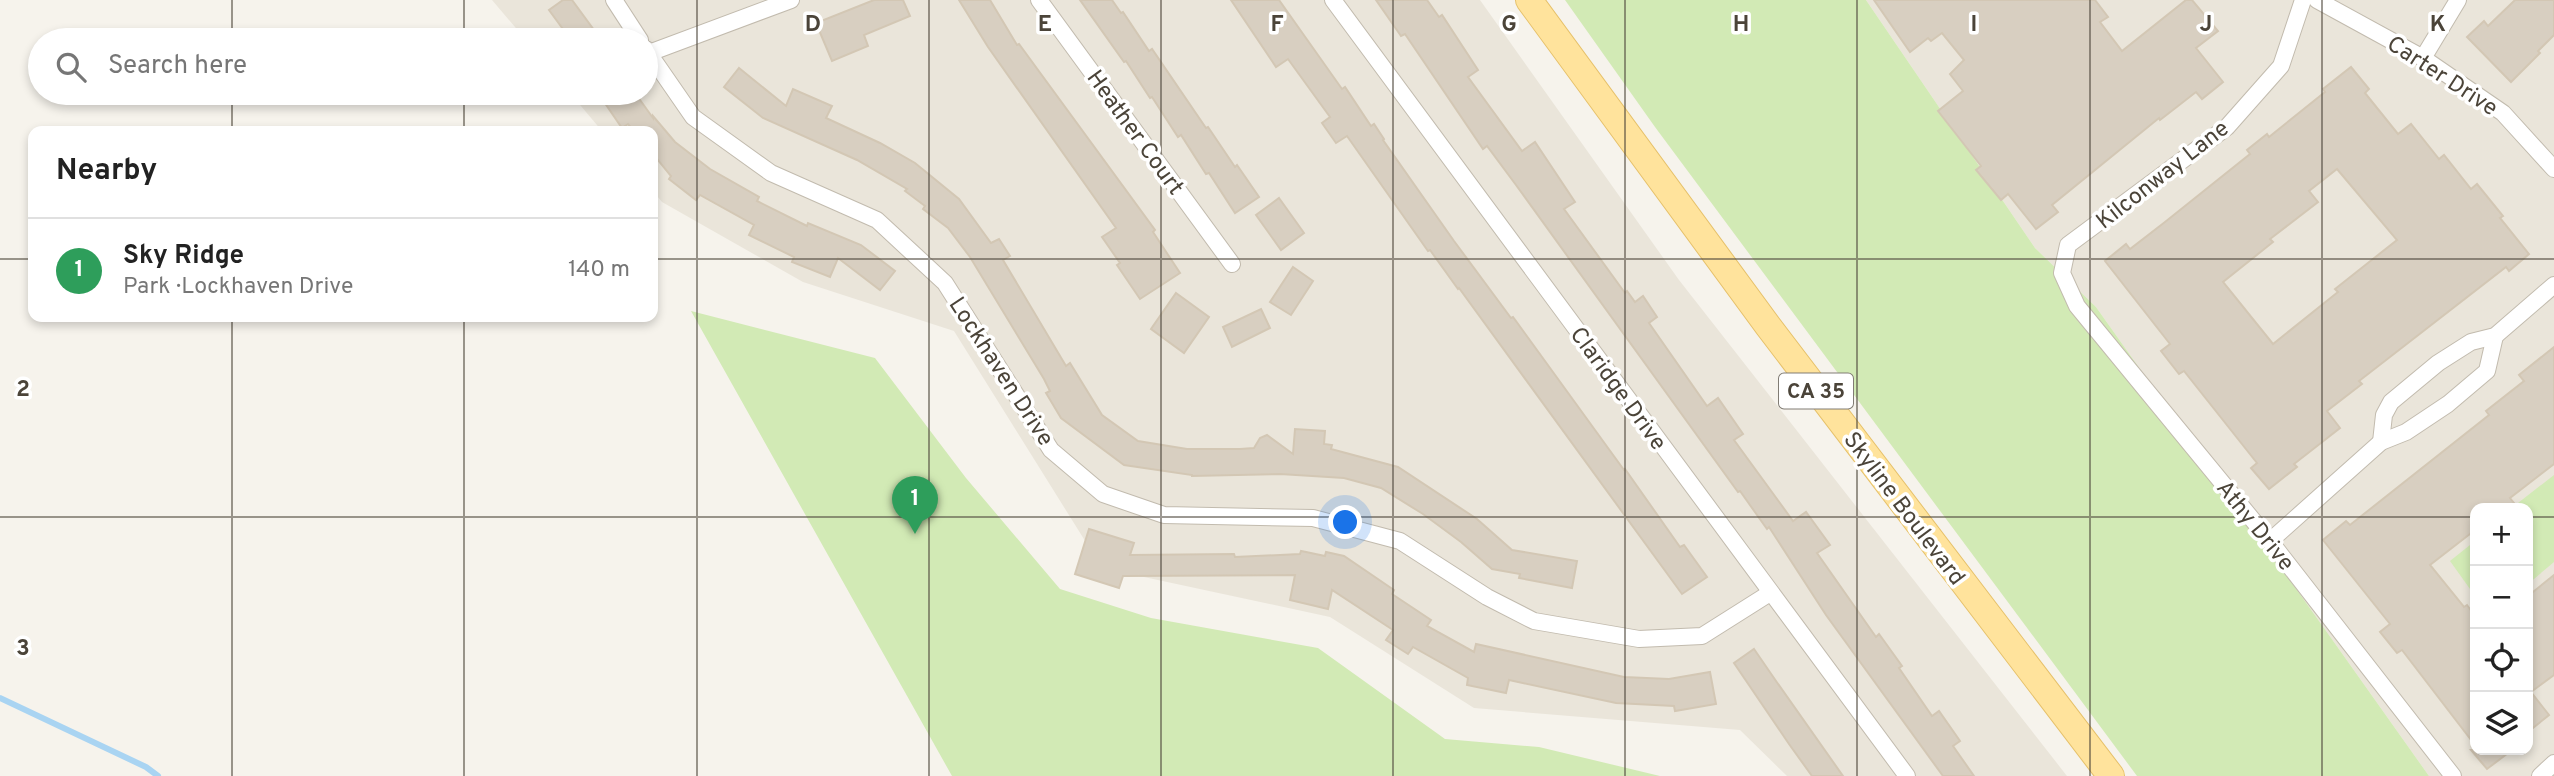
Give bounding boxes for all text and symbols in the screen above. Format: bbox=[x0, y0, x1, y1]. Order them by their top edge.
text: D bbox=[805, 11, 821, 40]
text: E bbox=[1038, 11, 1052, 40]
text: F bbox=[1270, 11, 1284, 40]
text: G bbox=[1501, 11, 1517, 40]
text: H bbox=[1733, 11, 1749, 40]
text: I bbox=[1971, 11, 1977, 40]
text: J bbox=[2200, 11, 2212, 40]
text: K bbox=[2430, 11, 2446, 40]
search box bbox=[28, 28, 658, 105]
street label: Carter Drive bbox=[2381, 30, 2503, 124]
icon: search bbox=[52, 48, 90, 86]
text: Search here bbox=[108, 50, 247, 83]
street label: Heather Court bbox=[1079, 65, 1189, 202]
street label: Kilconway Lane bbox=[2091, 115, 2236, 237]
text: Nearby bbox=[56, 153, 157, 190]
text: Sky Ridge bbox=[123, 240, 244, 273]
text: 1 bbox=[74, 256, 84, 285]
text: 140 m bbox=[568, 256, 630, 285]
text: Park · Lockhaven Drive bbox=[123, 273, 353, 302]
street label: Lockhaven Drive bbox=[941, 292, 1059, 452]
street label: Claridge Drive bbox=[1562, 322, 1672, 457]
road number: CA 35 bbox=[1779, 374, 1853, 408]
text: 2 bbox=[16, 376, 30, 405]
street label: Skyline Boulevard bbox=[1836, 427, 1970, 592]
street label: Athy Drive bbox=[2209, 475, 2299, 578]
pin: 1 bbox=[892, 476, 938, 534]
map controls bbox=[2470, 503, 2533, 755]
button: + bbox=[2470, 503, 2533, 566]
your location bbox=[1328, 505, 1362, 539]
button: − bbox=[2470, 566, 2533, 629]
button: locate bbox=[2470, 629, 2533, 692]
text: 3 bbox=[16, 635, 30, 664]
button: layers bbox=[2470, 692, 2533, 755]

